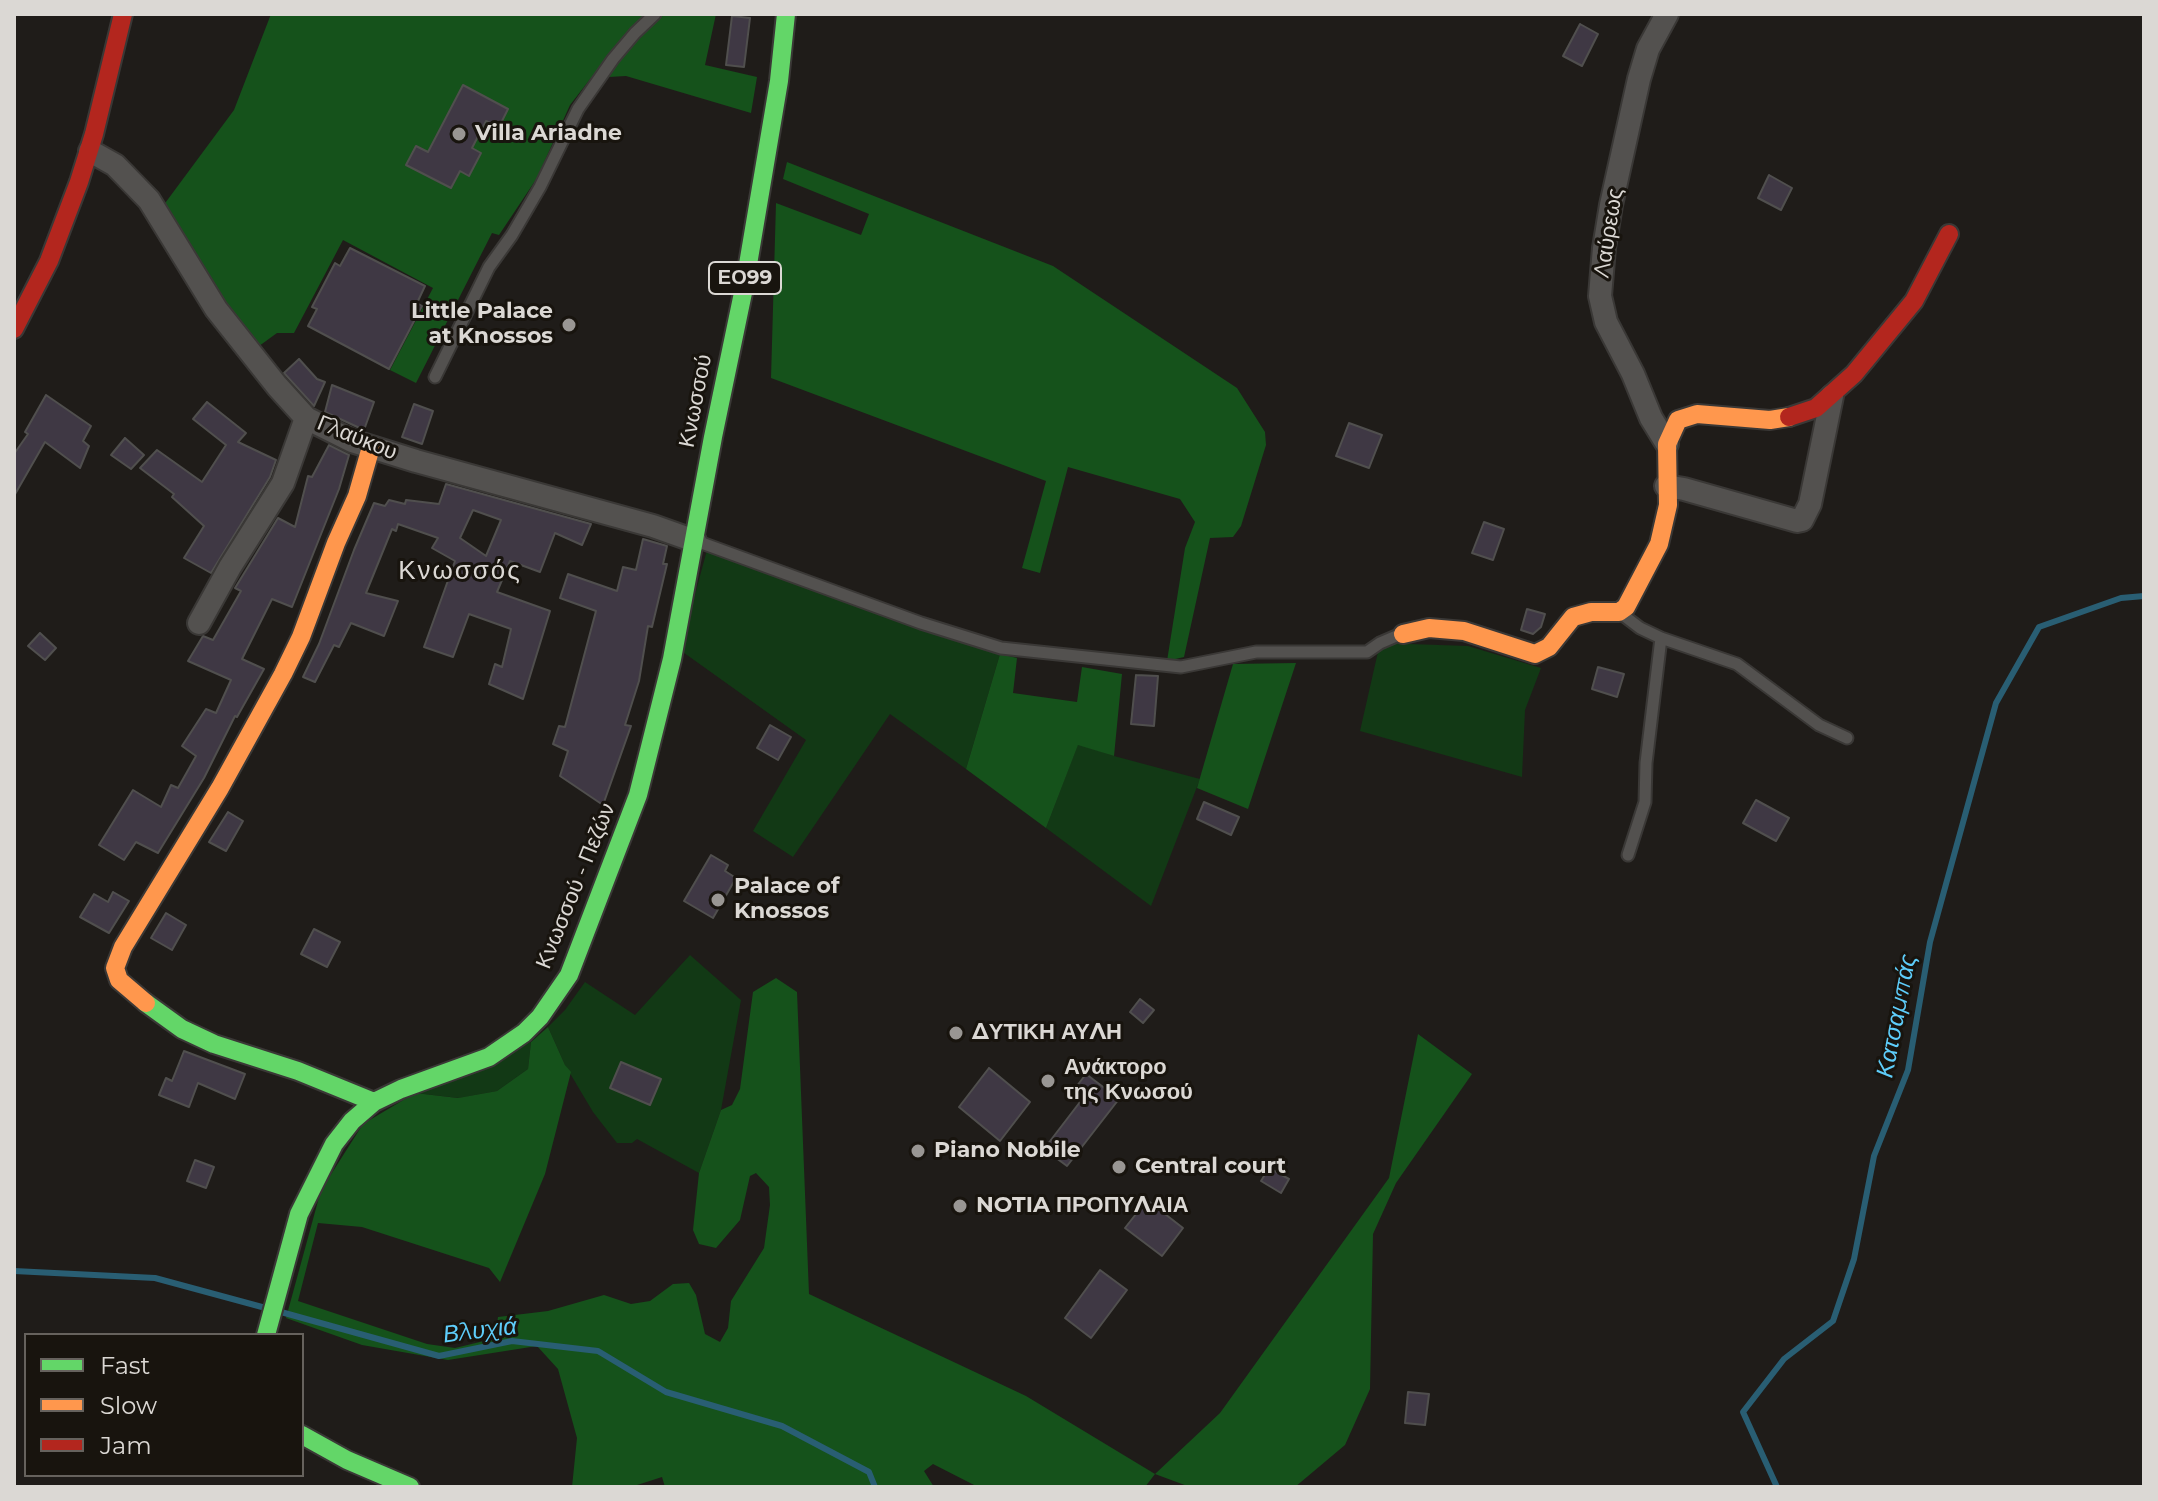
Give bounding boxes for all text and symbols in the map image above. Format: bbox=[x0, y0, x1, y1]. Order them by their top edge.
place label: Villa Ariadne bbox=[475, 121, 622, 147]
marker: Villa Ariadne bbox=[450, 125, 468, 143]
street label: Λαύρεως bbox=[1589, 186, 1629, 280]
road number: ΕΟ99 bbox=[709, 262, 781, 294]
place label: Little Palace at Knossos bbox=[411, 299, 553, 350]
marker: Little Palace at Knossos bbox=[560, 316, 578, 334]
street label: Κνωσσού bbox=[674, 352, 718, 450]
street label: Γλαύκου bbox=[313, 410, 401, 466]
district label: Κνωσσός bbox=[398, 555, 522, 587]
street label: Κνωσσού - Πεζών bbox=[531, 799, 621, 973]
place label: Palace of Knossos bbox=[734, 874, 840, 926]
marker: Palace of Knossos bbox=[709, 891, 727, 909]
water label: Κατσαμπάς bbox=[1871, 952, 1923, 1080]
place label: ΔΥΤΙΚΗ ΑΥΛΗ bbox=[972, 1020, 1122, 1046]
marker: ΔΥΤΙΚΗ ΑΥΛΗ bbox=[947, 1024, 965, 1042]
place label: Ανάκτορο της Κνωσού bbox=[1064, 1055, 1193, 1106]
marker: Ανάκτορο της Κνωσού bbox=[1039, 1072, 1057, 1090]
place label: Piano Nobile bbox=[934, 1138, 1081, 1164]
marker: Piano Nobile bbox=[909, 1142, 927, 1160]
place label: Central court bbox=[1135, 1154, 1286, 1180]
marker: Central court bbox=[1110, 1158, 1128, 1176]
place label: NOTIA ΠΡΟΠΥΛΑΙΑ bbox=[976, 1193, 1189, 1219]
marker: NOTIA ΠΡΟΠΥΛΑΙΑ bbox=[951, 1197, 969, 1215]
water label: Βλυχιά bbox=[441, 1312, 519, 1350]
legend bbox=[24, 1333, 304, 1477]
text: Fast bbox=[100, 1351, 150, 1380]
text: Slow bbox=[100, 1391, 157, 1420]
text: Jam bbox=[100, 1431, 152, 1460]

